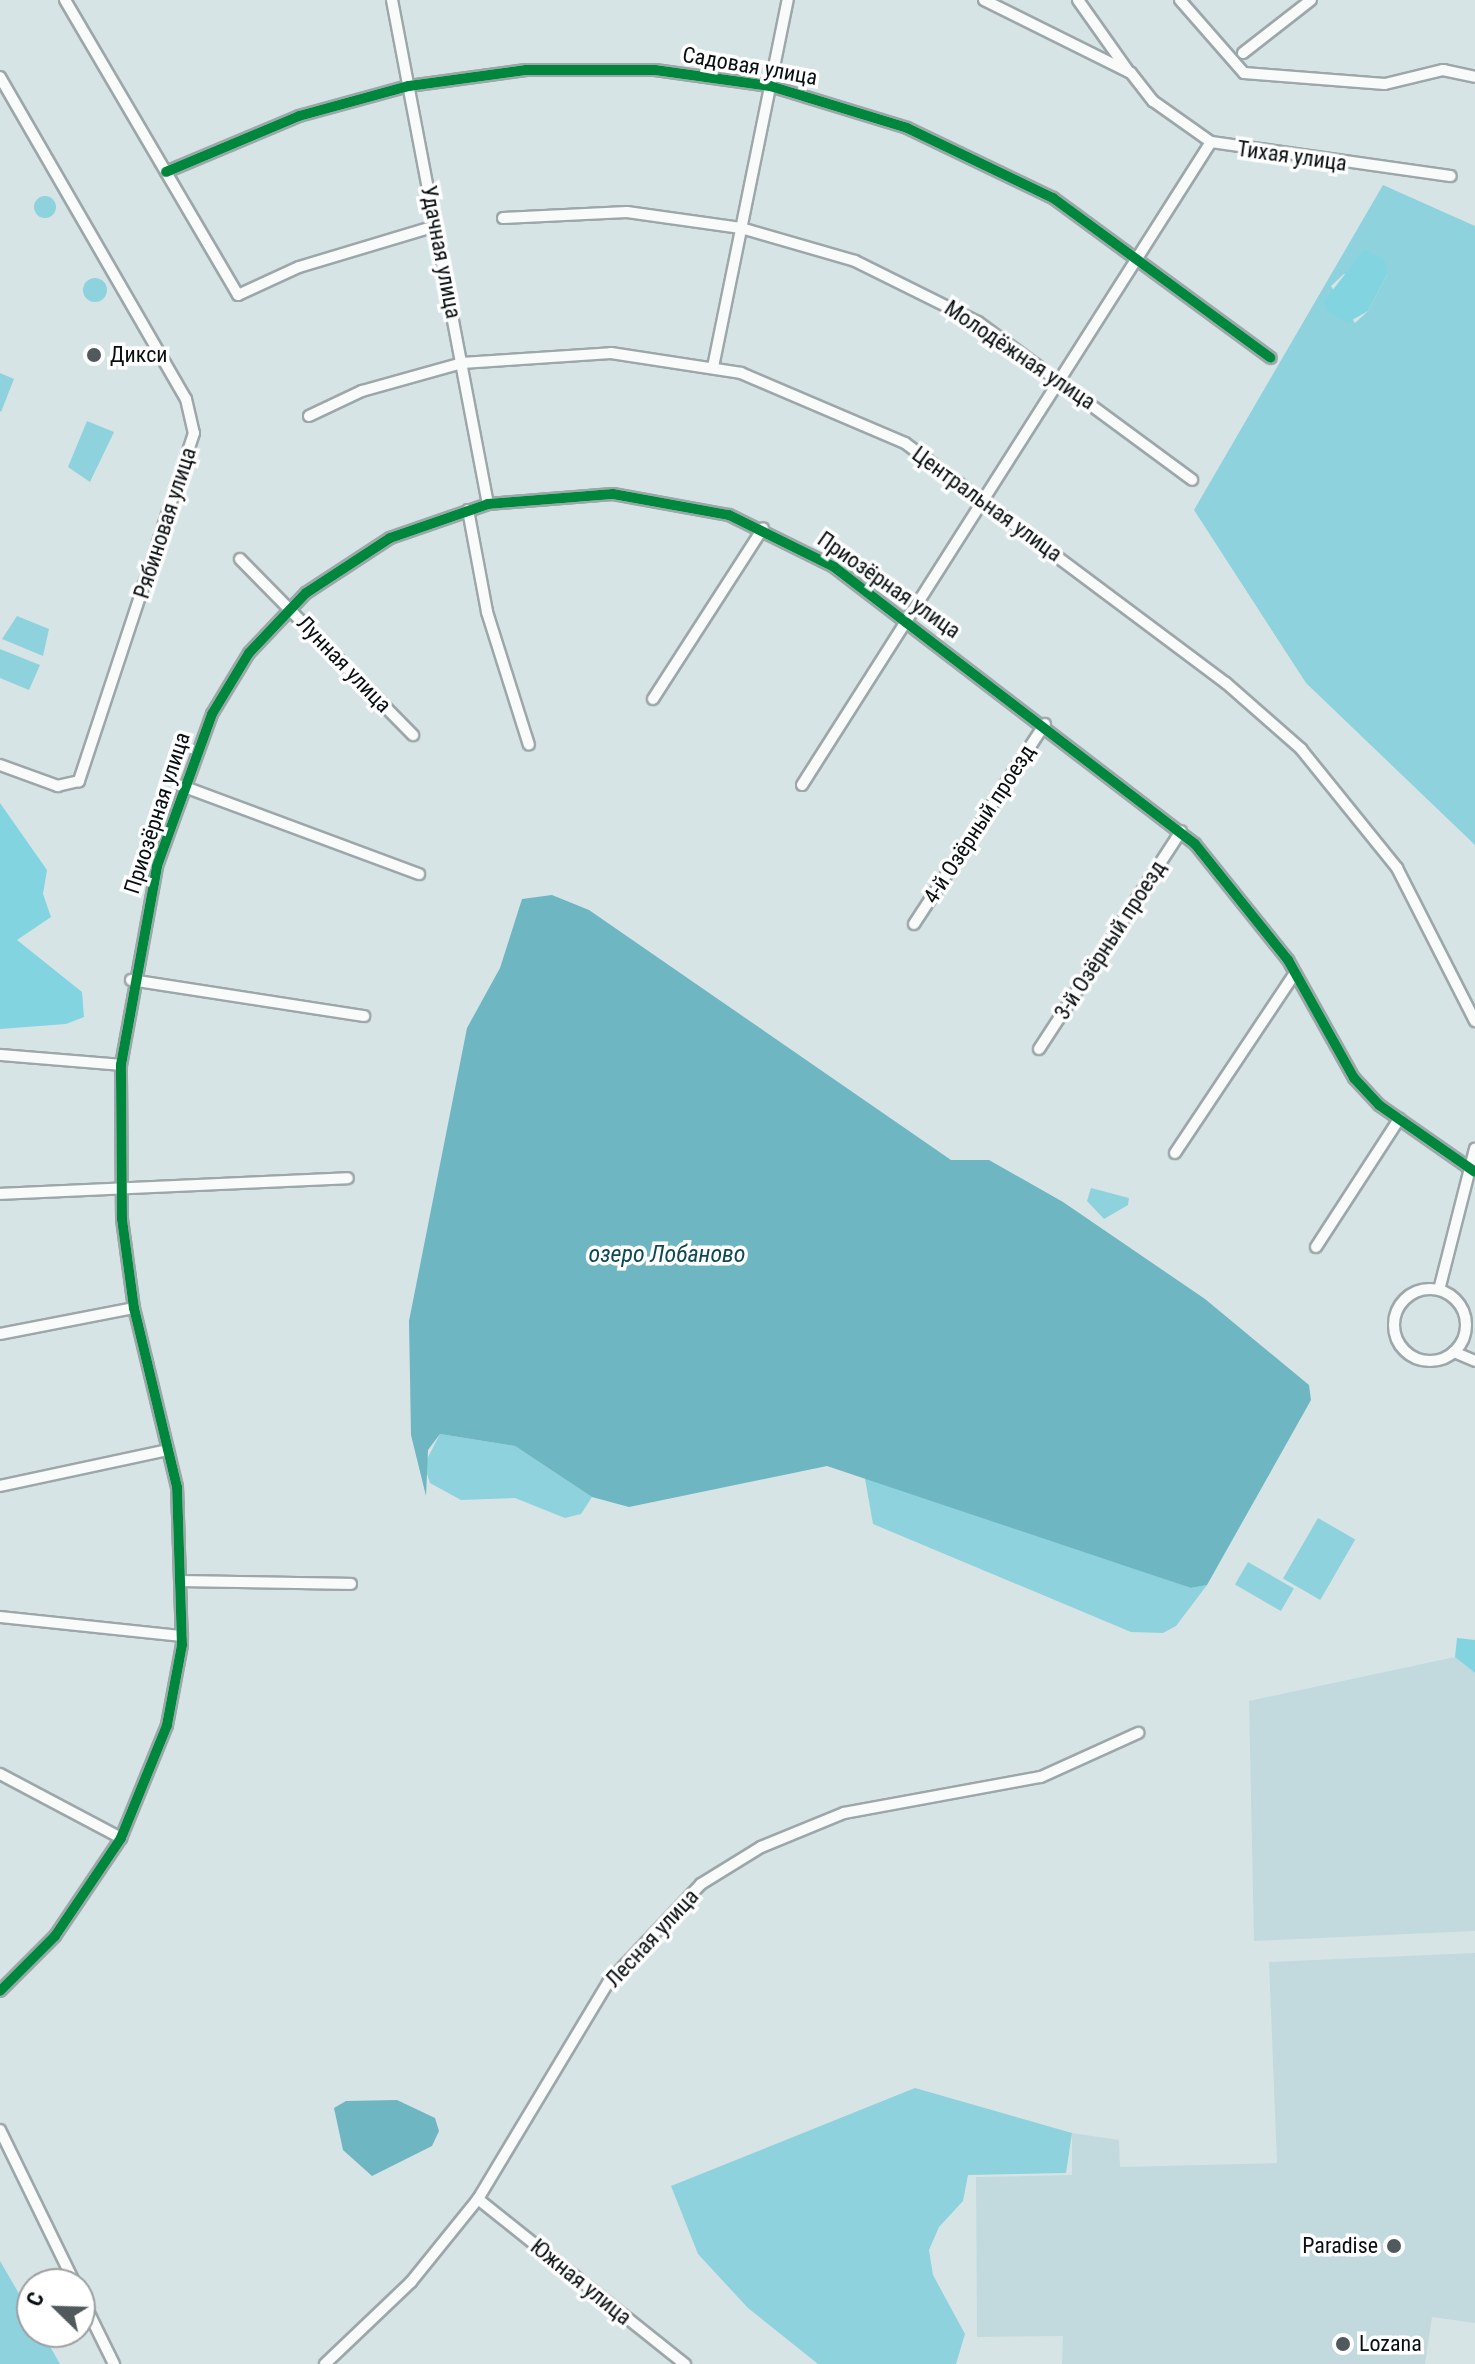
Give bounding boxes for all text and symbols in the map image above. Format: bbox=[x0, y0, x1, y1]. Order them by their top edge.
street label: Садовая улица bbox=[681, 41, 819, 91]
street label: Тихая улица bbox=[1235, 135, 1349, 177]
street label: Удачная улица bbox=[415, 183, 467, 321]
street label: Молодёжная улица bbox=[940, 295, 1100, 415]
place label: Дикси bbox=[110, 342, 167, 368]
marker: Дикси bbox=[85, 346, 103, 364]
street label: Центральная улица bbox=[907, 441, 1067, 567]
street label: Рябиновая улица bbox=[128, 444, 202, 602]
street label: Приозёрная улица bbox=[812, 526, 966, 644]
street label: Лунная улица bbox=[291, 610, 397, 718]
street label: Приозёрная улица bbox=[118, 729, 196, 897]
street label: 4-й Озёрный проезд bbox=[918, 740, 1040, 908]
street label: 3-й Озёрный проезд bbox=[1049, 856, 1171, 1024]
water label: озеро Лобаново bbox=[588, 1241, 746, 1269]
street label: Лесная улица bbox=[600, 1883, 704, 1993]
street label: Южная улица bbox=[525, 2233, 637, 2331]
place label: Paradise bbox=[1302, 2233, 1378, 2259]
marker: Paradise bbox=[1385, 2237, 1403, 2255]
north arrow bbox=[16, 2268, 96, 2348]
text: С bbox=[21, 2289, 49, 2310]
place label: Lozana bbox=[1359, 2331, 1422, 2357]
marker: Lozana bbox=[1334, 2335, 1352, 2353]

